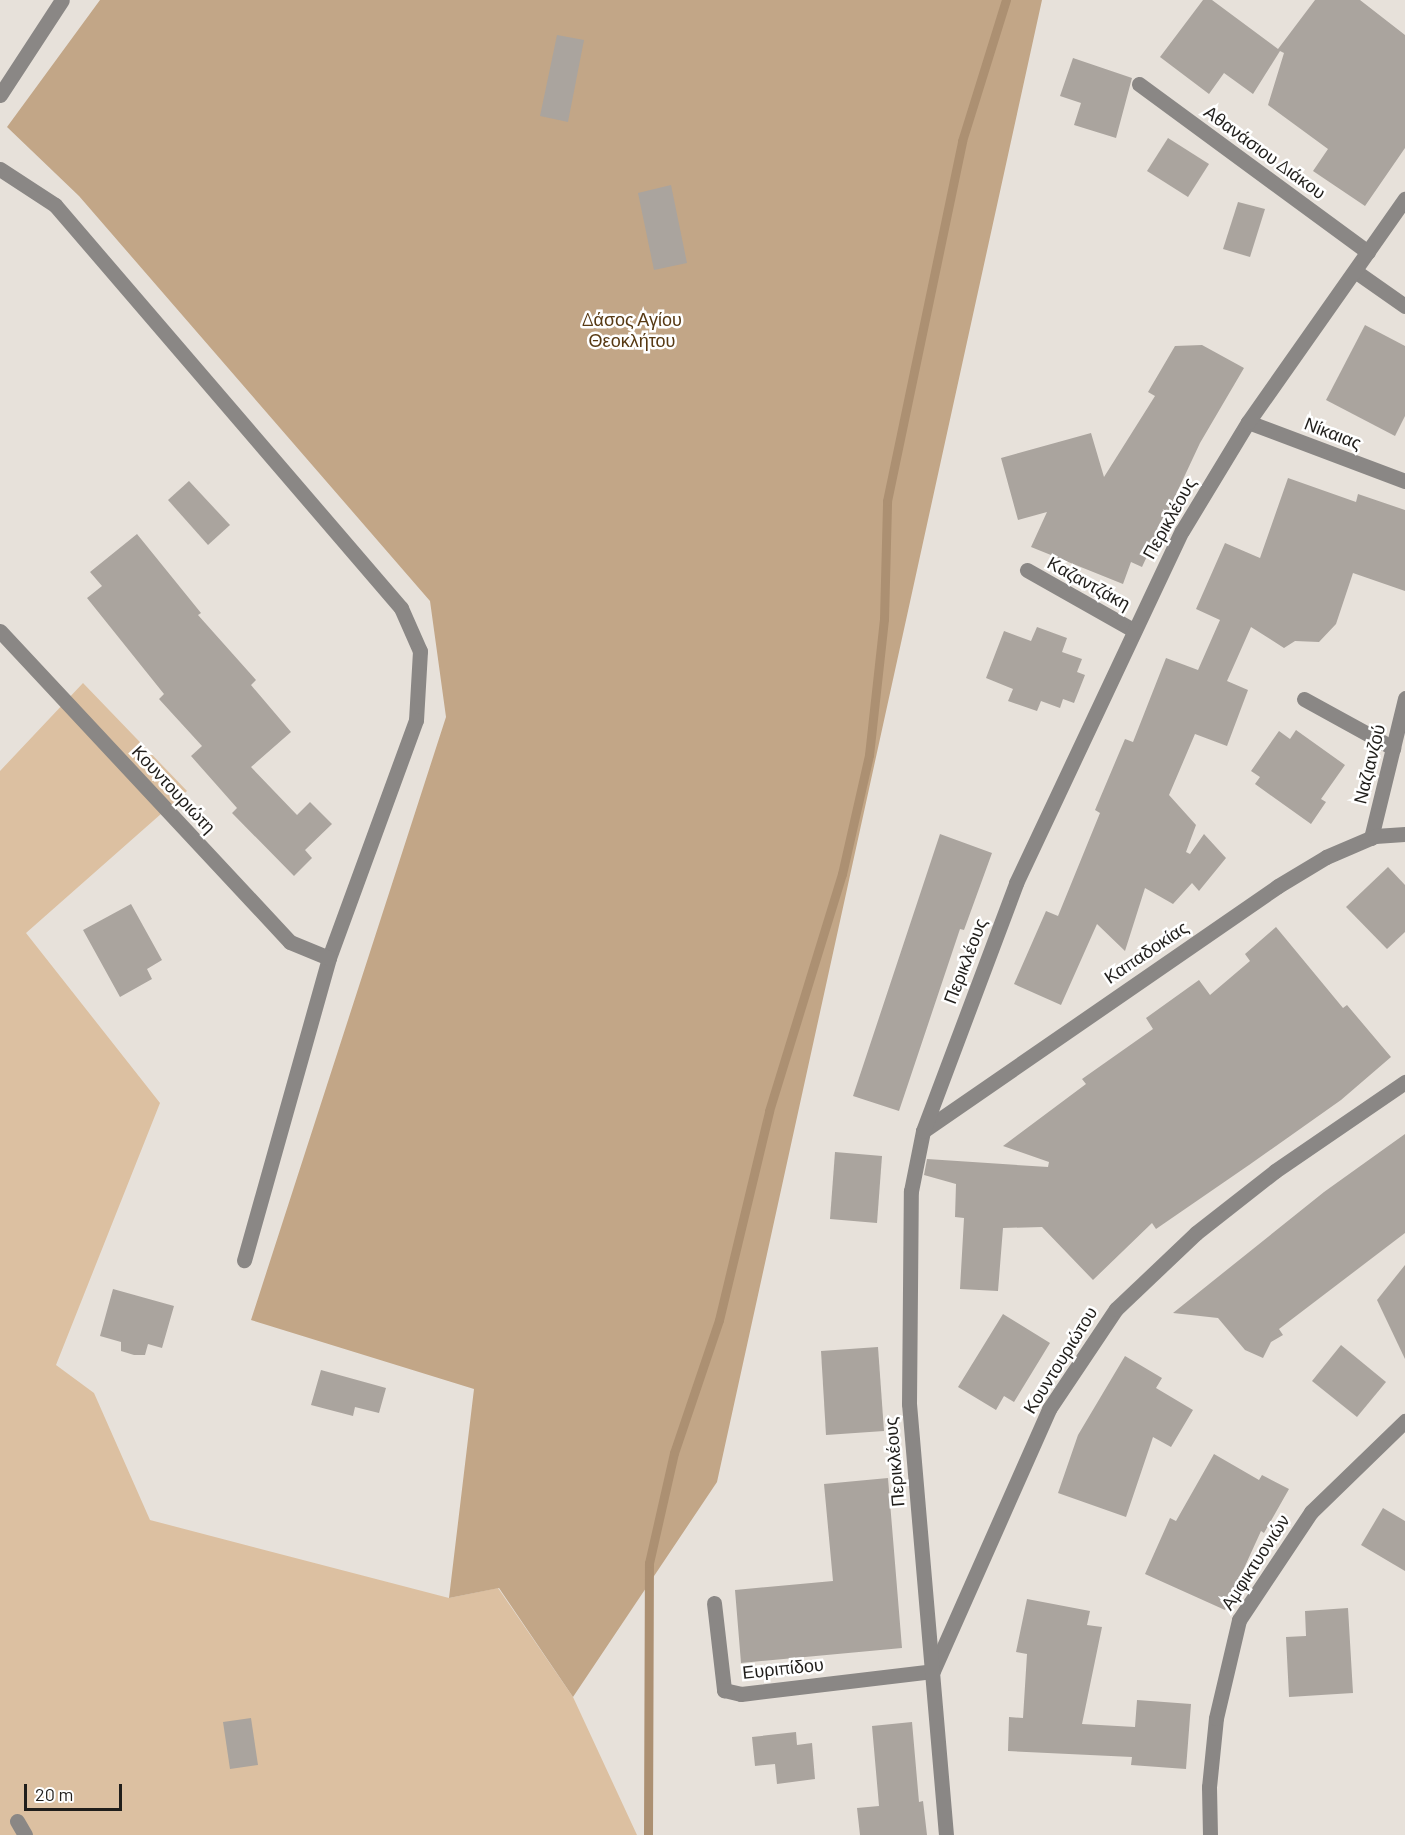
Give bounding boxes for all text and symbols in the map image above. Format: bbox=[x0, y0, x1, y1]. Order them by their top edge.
street label: Αθανάσιου Διάκου bbox=[1200, 101, 1330, 203]
park label: Δάσος Αγίου Θεοκλήτου bbox=[582, 309, 682, 352]
street label: Νίκαιας bbox=[1301, 412, 1365, 454]
street label: Περικλέους bbox=[1138, 473, 1200, 563]
street label: Καζαντζάκη bbox=[1044, 551, 1134, 615]
street label: Ναζιανζού bbox=[1349, 722, 1389, 806]
street label: Κουντουριώτη bbox=[128, 740, 220, 838]
street label: Περικλέους bbox=[939, 915, 991, 1007]
street label: Καπαδοκίας bbox=[1100, 916, 1192, 988]
street label: Κουντουριώτου bbox=[1018, 1303, 1102, 1417]
street label: Περικλέους bbox=[879, 1416, 909, 1508]
street label: Αμφικτυονιών bbox=[1216, 1510, 1294, 1614]
street label: Ευριπίδου bbox=[741, 1653, 825, 1683]
scale bar bbox=[27, 1772, 124, 1810]
text: 20 m bbox=[35, 1783, 73, 1805]

